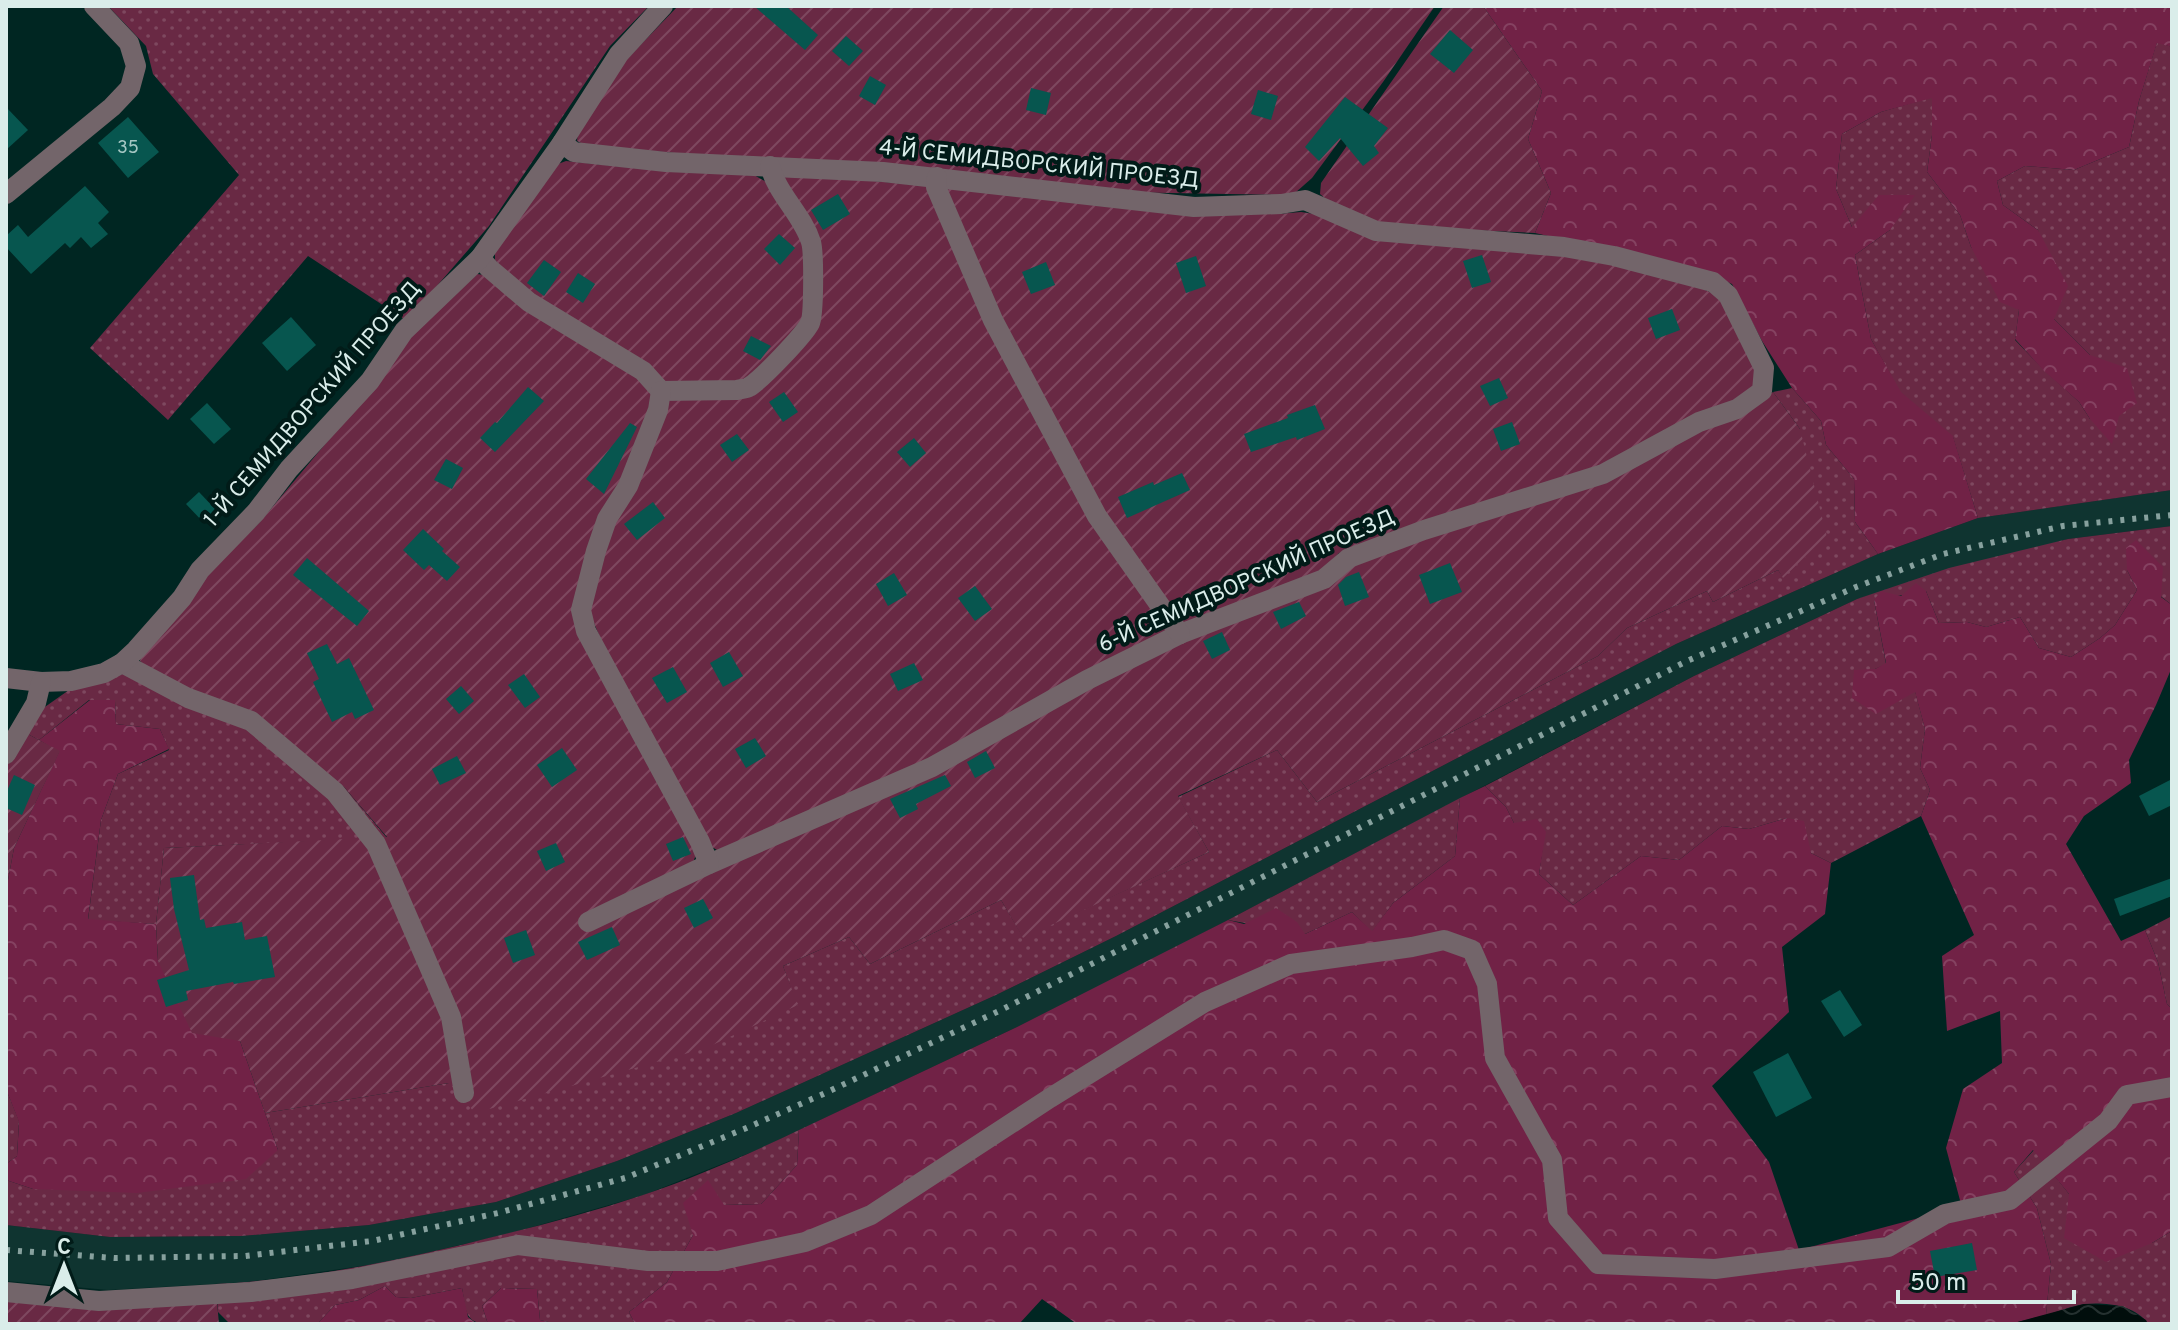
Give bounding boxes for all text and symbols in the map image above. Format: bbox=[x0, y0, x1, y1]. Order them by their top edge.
street label: 4-Й СЕМИДВОРСКИЙ ПРОЕЗД bbox=[878, 132, 1201, 195]
house number: 35 bbox=[117, 137, 139, 160]
street label: 1-Й СЕМИДВОРСКИЙ ПРОЕЗД bbox=[196, 274, 427, 534]
street label: 6-Й СЕМИДВОРСКИЙ ПРОЕЗД bbox=[1094, 502, 1399, 660]
north arrow bbox=[24, 1226, 104, 1306]
text: С bbox=[57, 1235, 71, 1262]
scale bar bbox=[1898, 1254, 2074, 1304]
text: 50 m bbox=[1910, 1269, 1966, 1299]

